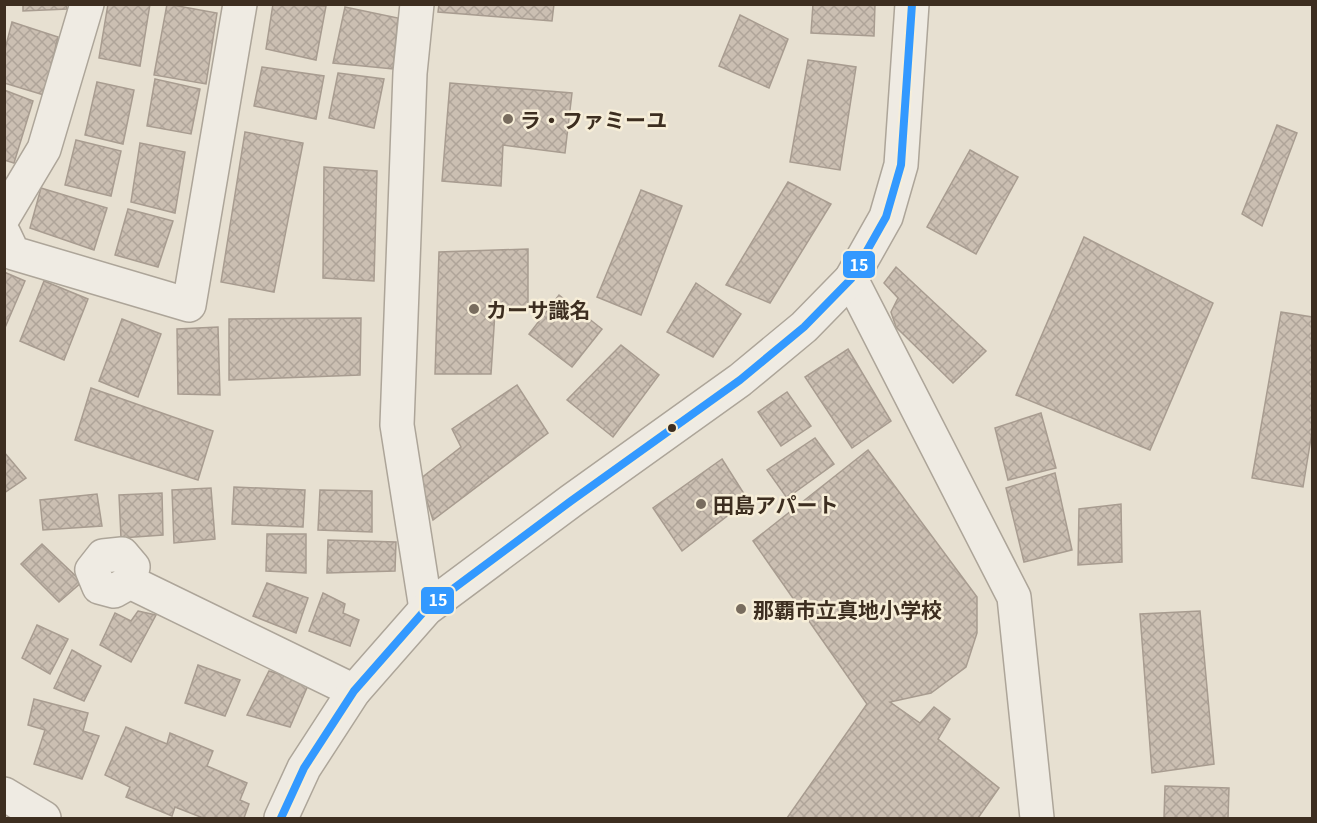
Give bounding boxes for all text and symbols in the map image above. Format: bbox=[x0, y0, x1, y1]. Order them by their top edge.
place label: ラ・ファミーユ bbox=[520, 104, 667, 134]
marker: ラ・ファミーユ bbox=[501, 112, 515, 126]
line badge: 15 bbox=[842, 250, 876, 279]
text: 15 bbox=[850, 252, 868, 276]
place label: カーサ識名 bbox=[486, 294, 591, 324]
marker: カーサ識名 bbox=[467, 302, 481, 316]
unlabelled marker bbox=[666, 422, 678, 434]
place label: 田島アパート bbox=[713, 489, 839, 519]
marker: 田島アパート bbox=[694, 497, 708, 511]
line badge: 15 bbox=[420, 586, 455, 615]
text: 15 bbox=[429, 587, 447, 611]
place label: 那覇市立真地小学校 bbox=[753, 594, 942, 624]
marker: 那覇市立真地小学校 bbox=[734, 602, 748, 616]

